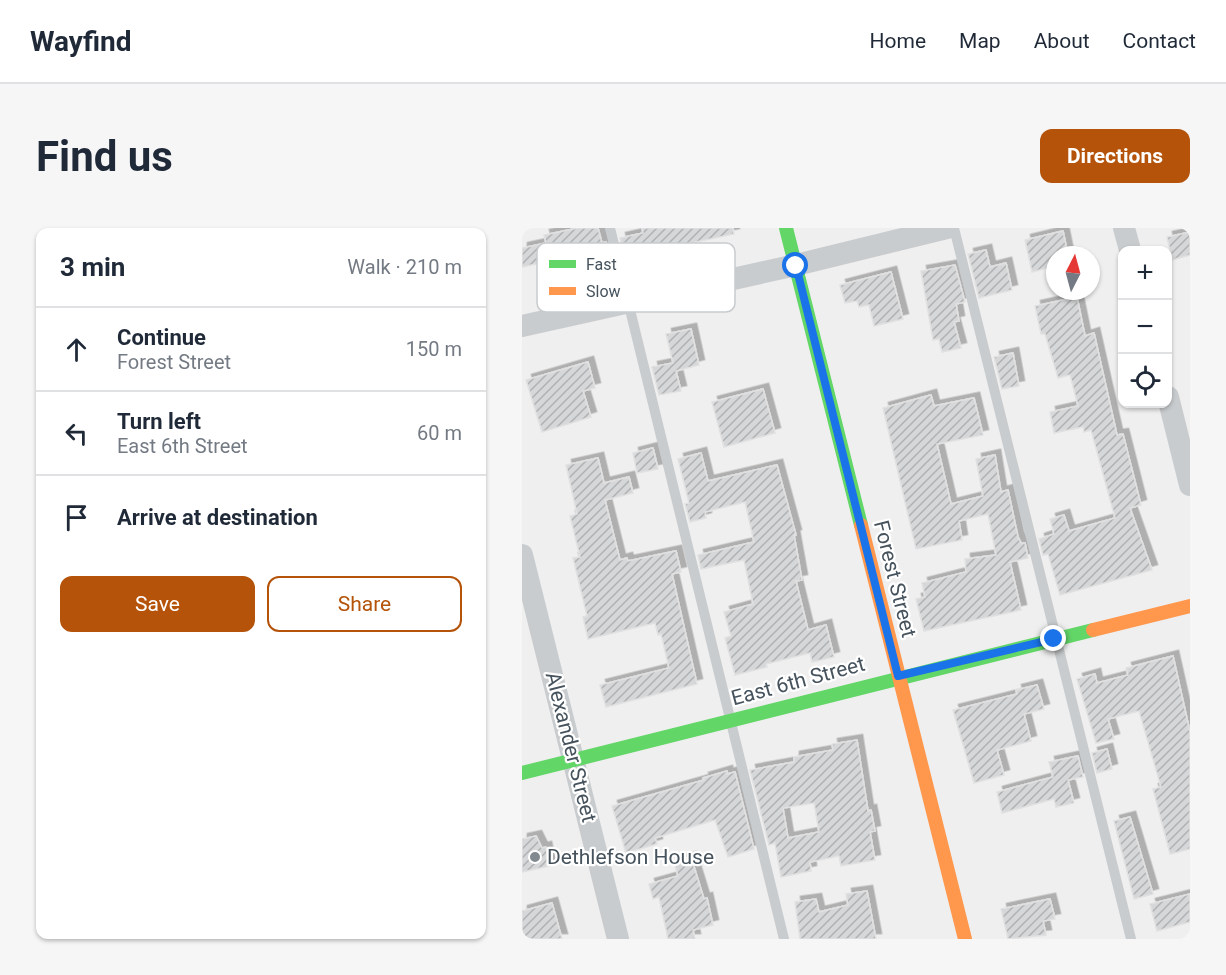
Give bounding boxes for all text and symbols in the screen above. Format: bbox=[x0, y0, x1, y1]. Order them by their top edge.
text: Wayfind bbox=[30, 25, 131, 58]
text: Home bbox=[870, 29, 926, 53]
text: Map bbox=[959, 29, 1001, 53]
text: About bbox=[1034, 29, 1090, 53]
text: Contact bbox=[1123, 29, 1196, 53]
button: Directions bbox=[1040, 129, 1190, 183]
text: Find us bbox=[36, 132, 173, 181]
legend bbox=[537, 243, 735, 312]
north arrow bbox=[1046, 246, 1100, 300]
map controls bbox=[1118, 246, 1172, 408]
button: + bbox=[1118, 246, 1172, 300]
text: 3 min bbox=[60, 252, 125, 282]
route start bbox=[782, 252, 808, 278]
text: Walk · 210 m bbox=[347, 255, 462, 279]
text: Fast bbox=[586, 255, 617, 274]
text: Slow bbox=[586, 282, 621, 301]
button: − bbox=[1118, 300, 1172, 354]
text: Continue bbox=[117, 325, 206, 350]
icon: ahead bbox=[60, 333, 93, 366]
text: 150 m bbox=[406, 337, 462, 361]
text: Forest Street bbox=[117, 350, 231, 374]
button: locate bbox=[1118, 354, 1172, 408]
text: Turn left bbox=[117, 409, 201, 434]
icon: left bbox=[60, 417, 93, 450]
text: 60 m bbox=[417, 421, 462, 445]
text: East 6th Street bbox=[117, 434, 248, 458]
icon: arrive bbox=[60, 501, 93, 534]
text: Arrive at destination bbox=[117, 505, 318, 530]
street label: Forest Street bbox=[869, 518, 921, 640]
button: Save bbox=[60, 576, 255, 632]
button: Share bbox=[267, 576, 462, 632]
route end bbox=[1040, 625, 1066, 651]
street label: East 6th Street bbox=[729, 652, 867, 710]
street label: Alexander Street bbox=[541, 669, 601, 825]
place label: Dethlefson House bbox=[547, 845, 714, 869]
marker: Dethlefson House bbox=[528, 850, 542, 864]

